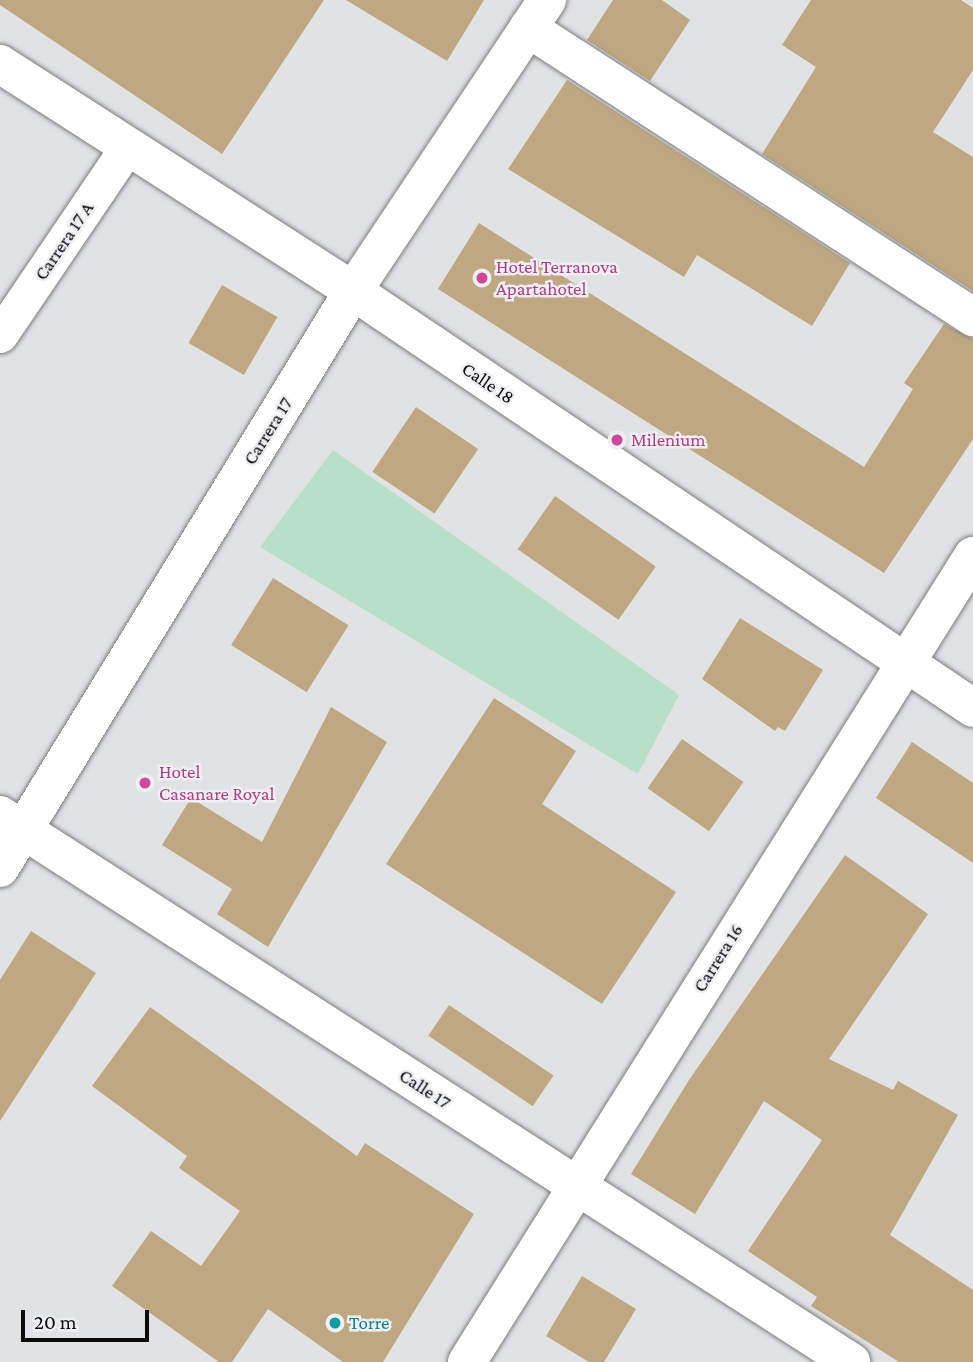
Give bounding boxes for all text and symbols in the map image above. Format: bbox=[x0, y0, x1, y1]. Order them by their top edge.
street label: Carrera 17 A bbox=[30, 198, 98, 284]
place label: Hotel Terranova Apartahotel bbox=[496, 256, 618, 300]
marker: Hotel Terranova Apartahotel bbox=[474, 270, 490, 286]
street label: Calle 18 bbox=[457, 357, 519, 409]
street label: Carrera 17 bbox=[238, 393, 298, 469]
place label: Milenium bbox=[631, 429, 706, 451]
marker: Milenium bbox=[609, 432, 625, 448]
place label: Hotel Casanare Royal bbox=[159, 761, 275, 805]
marker: Hotel Casanare Royal bbox=[137, 775, 153, 791]
street label: Carrera 16 bbox=[688, 920, 748, 996]
street label: Calle 17 bbox=[395, 1064, 455, 1114]
scale bar bbox=[24, 1296, 152, 1340]
text: 20 m bbox=[34, 1310, 77, 1334]
place label: Torre bbox=[349, 1312, 389, 1334]
marker: Torre bbox=[327, 1315, 343, 1331]

